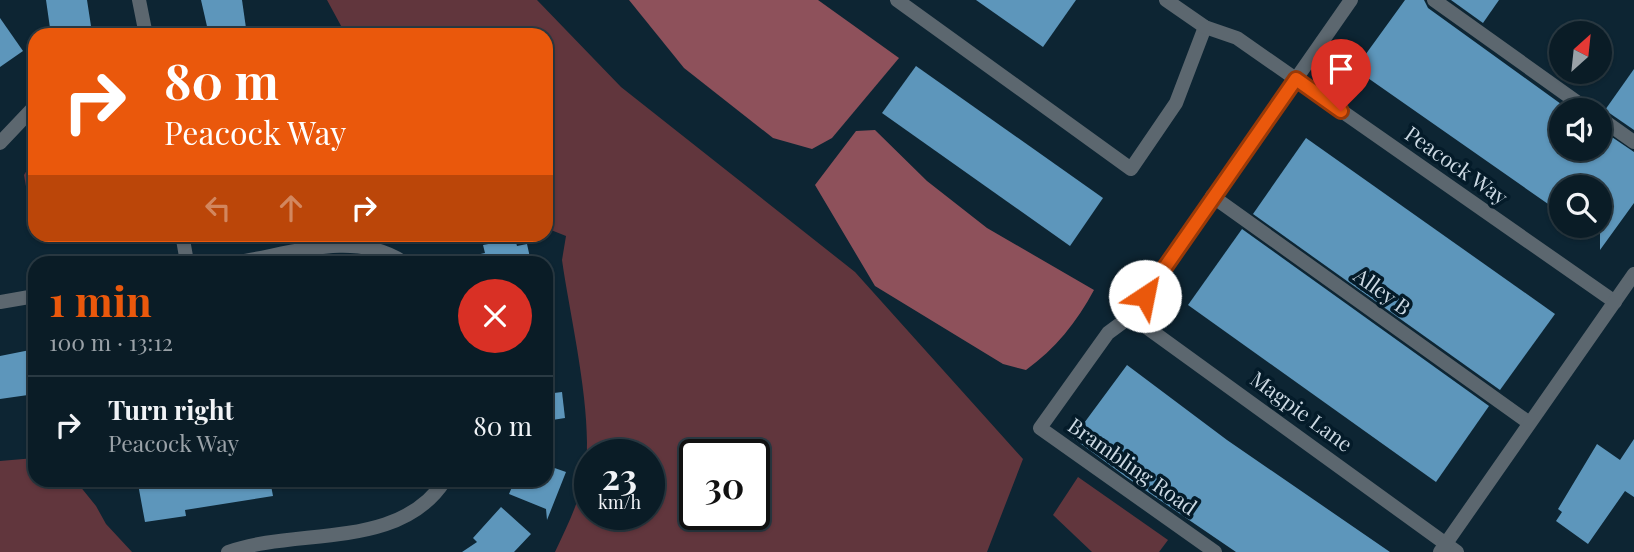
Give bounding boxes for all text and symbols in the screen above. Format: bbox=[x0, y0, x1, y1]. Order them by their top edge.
north arrow bbox=[1549, 21, 1612, 84]
map controls bbox=[1549, 21, 1612, 238]
pin bbox=[1311, 39, 1371, 111]
text: 80 m bbox=[164, 47, 279, 112]
icon: arrive bbox=[1322, 50, 1360, 88]
icon: right bbox=[49, 56, 140, 147]
button: sound bbox=[1549, 98, 1612, 161]
text: Peacock Way bbox=[164, 110, 347, 153]
street label: Peacock Way bbox=[1400, 119, 1515, 210]
button: search bbox=[1549, 175, 1612, 238]
icon: left bbox=[199, 189, 237, 227]
icon: ahead bbox=[272, 189, 310, 227]
icon: right bbox=[345, 189, 383, 227]
position arrow bbox=[1108, 259, 1182, 333]
street label: Alley B bbox=[1348, 260, 1417, 320]
text: 1 min bbox=[49, 272, 152, 328]
button: close bbox=[458, 279, 532, 353]
text: 100 m · 13:12 bbox=[49, 326, 173, 357]
street label: Magpie Lane bbox=[1245, 364, 1359, 457]
text: Turn right bbox=[108, 392, 234, 427]
icon: right bbox=[49, 406, 87, 444]
text: 80 m bbox=[473, 408, 532, 443]
street label: Brambling Road bbox=[1063, 410, 1203, 520]
text: Peacock Way bbox=[108, 427, 239, 458]
speed limit sign: 30 bbox=[679, 439, 770, 530]
text: 23 bbox=[602, 452, 637, 499]
text: km/h bbox=[598, 490, 641, 514]

